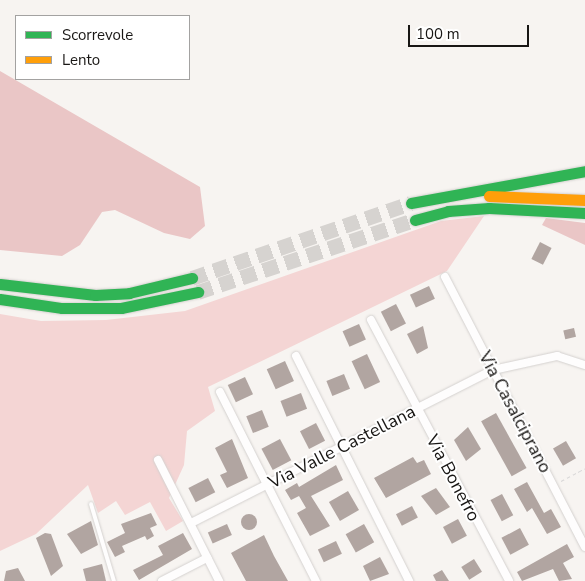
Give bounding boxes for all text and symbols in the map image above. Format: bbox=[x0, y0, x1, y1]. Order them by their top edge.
legend bbox=[15, 15, 190, 80]
scale bar bbox=[410, 15, 531, 47]
text: 100 m bbox=[416, 24, 460, 44]
text: Scorrevole bbox=[62, 25, 133, 45]
text: Lento bbox=[62, 50, 100, 70]
street label: Via Casalciprano bbox=[474, 347, 556, 477]
street label: Via Valle Castellana bbox=[265, 401, 419, 493]
street label: Via Bonefro bbox=[421, 431, 485, 525]

